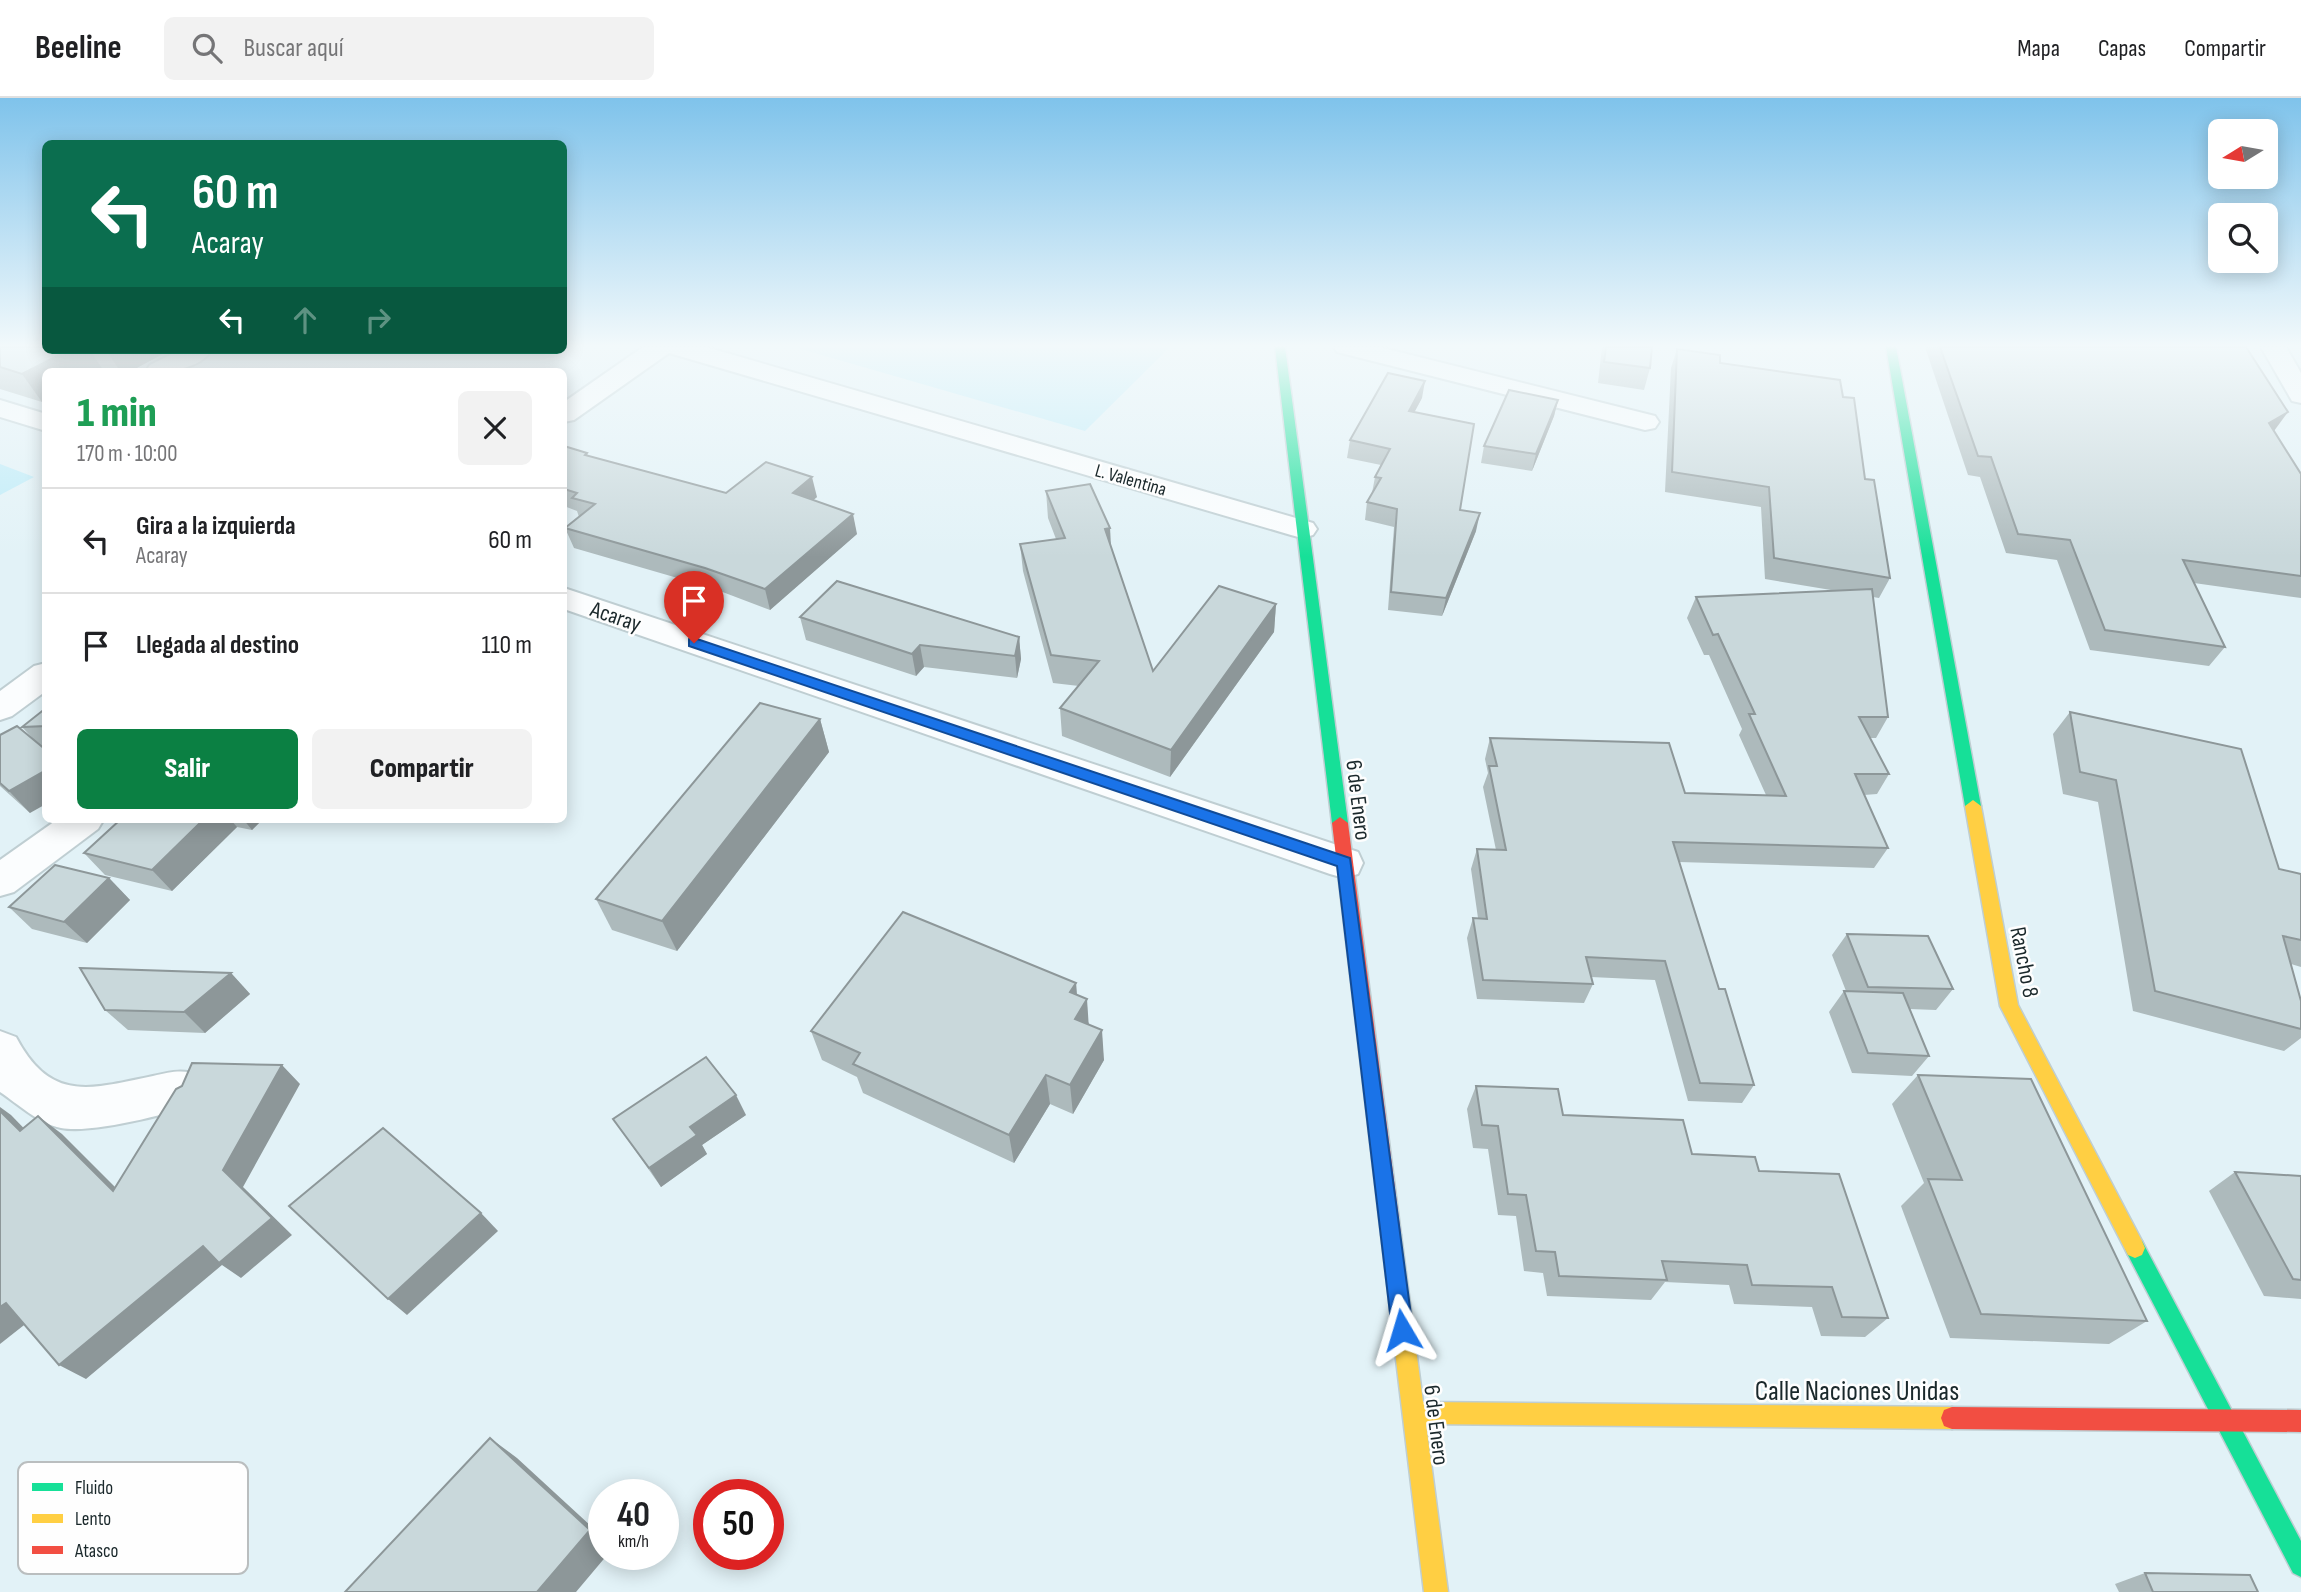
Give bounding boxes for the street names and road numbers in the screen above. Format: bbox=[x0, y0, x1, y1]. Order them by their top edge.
street label: L. Valentina bbox=[1092, 459, 1169, 502]
street label: Acaray bbox=[586, 595, 645, 639]
street label: 6 de Enero bbox=[1339, 758, 1377, 842]
street label: Rancho 8 bbox=[2003, 924, 2045, 1000]
street label: Calle Naciones Unidas bbox=[1755, 1375, 1959, 1408]
street label: 6 de Enero bbox=[1417, 1383, 1455, 1467]

